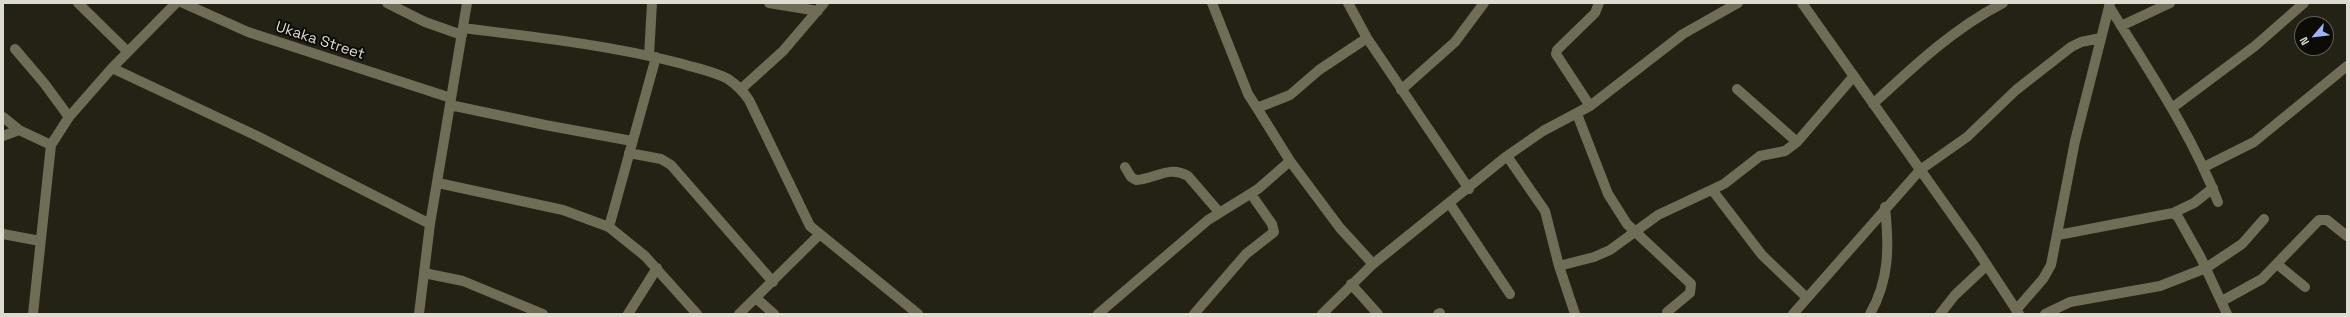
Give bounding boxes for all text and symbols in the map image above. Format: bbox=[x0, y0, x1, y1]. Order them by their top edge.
north arrow bbox=[2294, 16, 2334, 56]
street label: Ukaka Street bbox=[273, 18, 367, 64]
text: N bbox=[2296, 35, 2312, 48]

